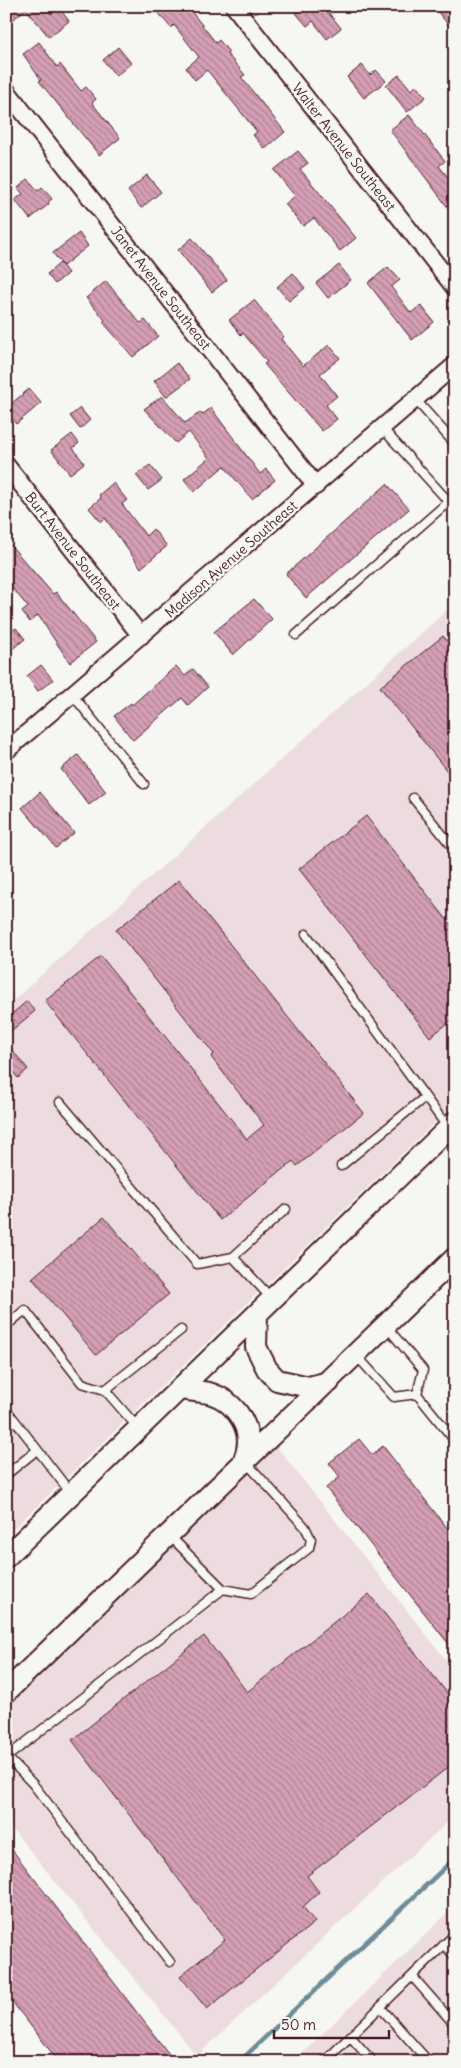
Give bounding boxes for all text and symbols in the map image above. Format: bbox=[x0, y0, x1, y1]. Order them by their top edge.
street label: Walter Avenue Southeast bbox=[288, 79, 400, 215]
street label: Janet Avenue Southeast bbox=[107, 222, 215, 354]
street label: Burt Avenue Southeast bbox=[21, 488, 125, 614]
street label: Madison Avenue Southeast bbox=[161, 496, 301, 621]
scale bar bbox=[274, 2008, 388, 2040]
text: 50 m bbox=[281, 2015, 316, 2034]

